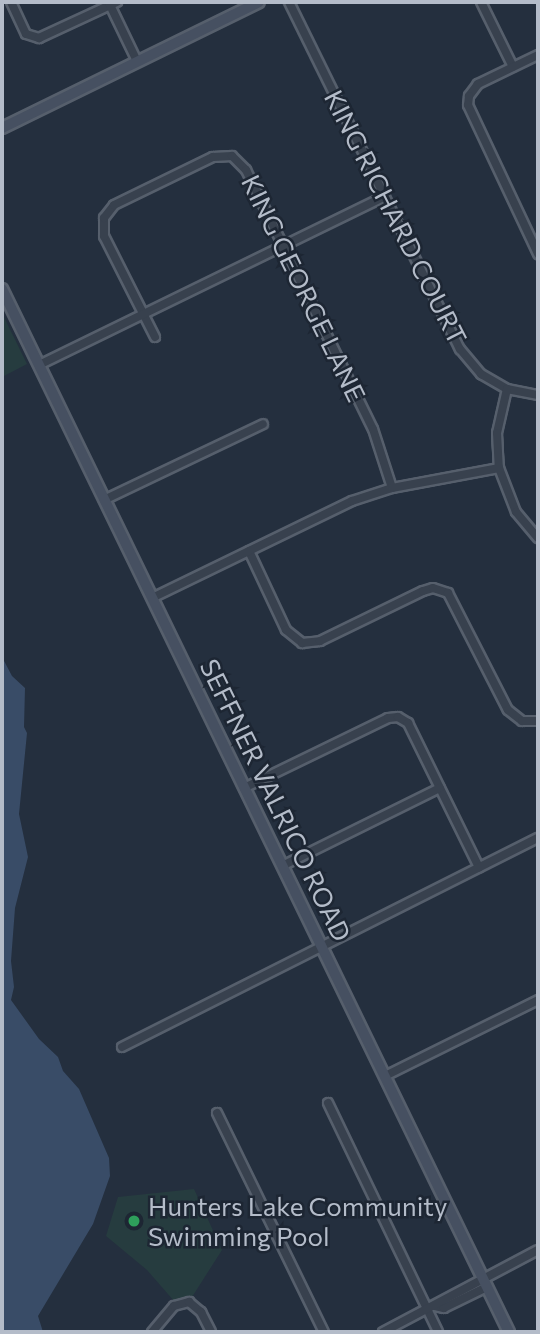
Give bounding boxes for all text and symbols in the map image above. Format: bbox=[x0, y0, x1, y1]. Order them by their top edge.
street label: KING RICHARD COURT bbox=[318, 85, 474, 349]
street label: KING GEORGE LANE bbox=[236, 170, 372, 406]
street label: SEFFNER VALRICO ROAD bbox=[194, 654, 358, 946]
place label: Hunters Lake Community Swimming Pool bbox=[148, 1190, 447, 1252]
marker: Hunters Lake Community Swimming Pool bbox=[126, 1213, 142, 1229]

